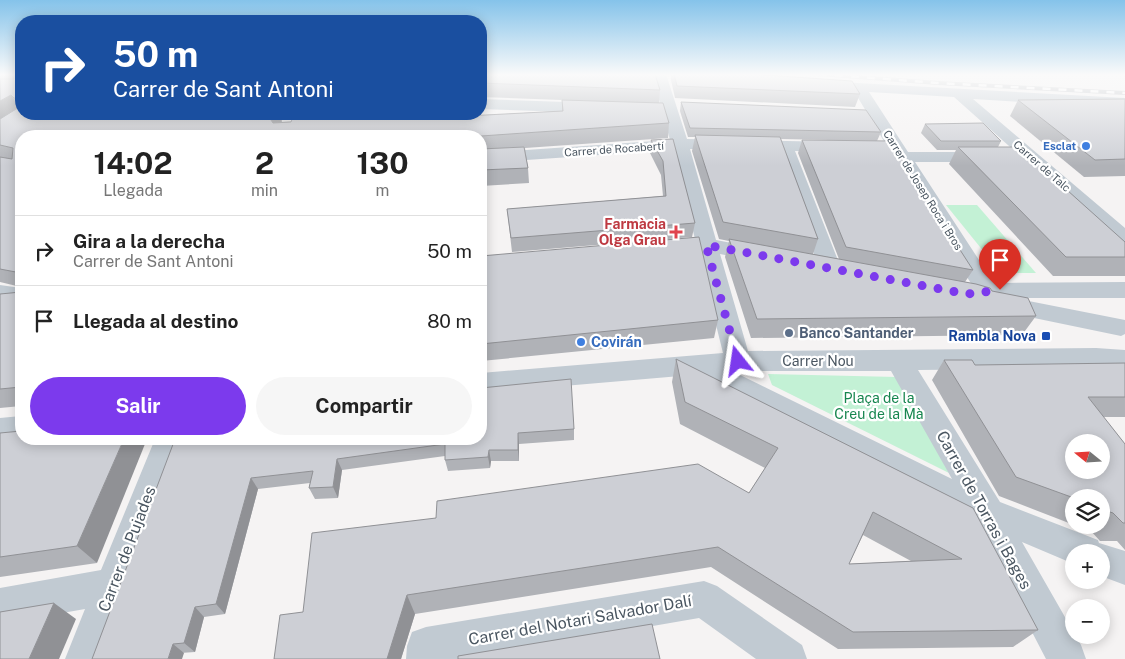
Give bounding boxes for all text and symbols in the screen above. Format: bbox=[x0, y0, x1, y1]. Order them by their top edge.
text: 50 m bbox=[113, 34, 198, 75]
icon: right bbox=[30, 35, 95, 100]
text: Carrer de Sant Antoni bbox=[113, 76, 334, 102]
street label: Carrer de Josep Roca i Bros bbox=[881, 128, 965, 252]
street label: Carrer de Talc bbox=[1011, 138, 1073, 194]
street label: Carrer de Rocabertí bbox=[564, 140, 665, 158]
place label: Esclat bbox=[1043, 140, 1076, 152]
marker: Esclat bbox=[1080, 140, 1092, 152]
text: 14:02 bbox=[93, 145, 172, 181]
text: 2 bbox=[255, 145, 274, 181]
text: 130 bbox=[357, 145, 409, 181]
text: Llegada bbox=[103, 181, 163, 200]
text: min bbox=[251, 181, 278, 200]
text: m bbox=[376, 181, 389, 200]
place label: Farmàcia Olga Grau bbox=[599, 216, 666, 248]
marker: Farmàcia Olga Grau bbox=[670, 226, 682, 238]
text: Gira a la derecha bbox=[73, 230, 225, 252]
icon: right bbox=[30, 237, 58, 265]
pin bbox=[979, 239, 1021, 290]
text: 50 m bbox=[427, 240, 472, 262]
icon: arrive bbox=[986, 246, 1014, 274]
text: Carrer de Sant Antoni bbox=[73, 252, 234, 271]
icon: arrive bbox=[30, 307, 58, 335]
text: Llegada al destino bbox=[73, 310, 238, 332]
text: 80 m bbox=[427, 310, 472, 332]
place label: Banco Santander bbox=[799, 325, 914, 341]
marker: Banco Santander bbox=[783, 327, 795, 339]
place label: Rambla Nova bbox=[948, 328, 1036, 344]
marker: Rambla Nova bbox=[1040, 330, 1052, 342]
place label: Covirán bbox=[591, 334, 642, 350]
position arrow bbox=[711, 334, 763, 386]
marker: Covirán bbox=[575, 336, 587, 348]
street label: Carrer Nou bbox=[782, 353, 854, 369]
button: Salir bbox=[30, 377, 246, 435]
button: Compartir bbox=[256, 377, 472, 435]
park label: Plaça de la Creu de la Mà bbox=[834, 390, 924, 422]
street label: Carrer de Torras i Bages bbox=[933, 428, 1035, 592]
north arrow bbox=[1065, 434, 1110, 479]
map controls bbox=[1065, 434, 1110, 644]
street label: Carrer de Pujades bbox=[94, 484, 160, 614]
button: layers bbox=[1065, 489, 1110, 534]
button: + bbox=[1065, 544, 1110, 589]
street label: Carrer del Notari Salvador Dalí bbox=[467, 591, 694, 649]
button: − bbox=[1065, 599, 1110, 644]

